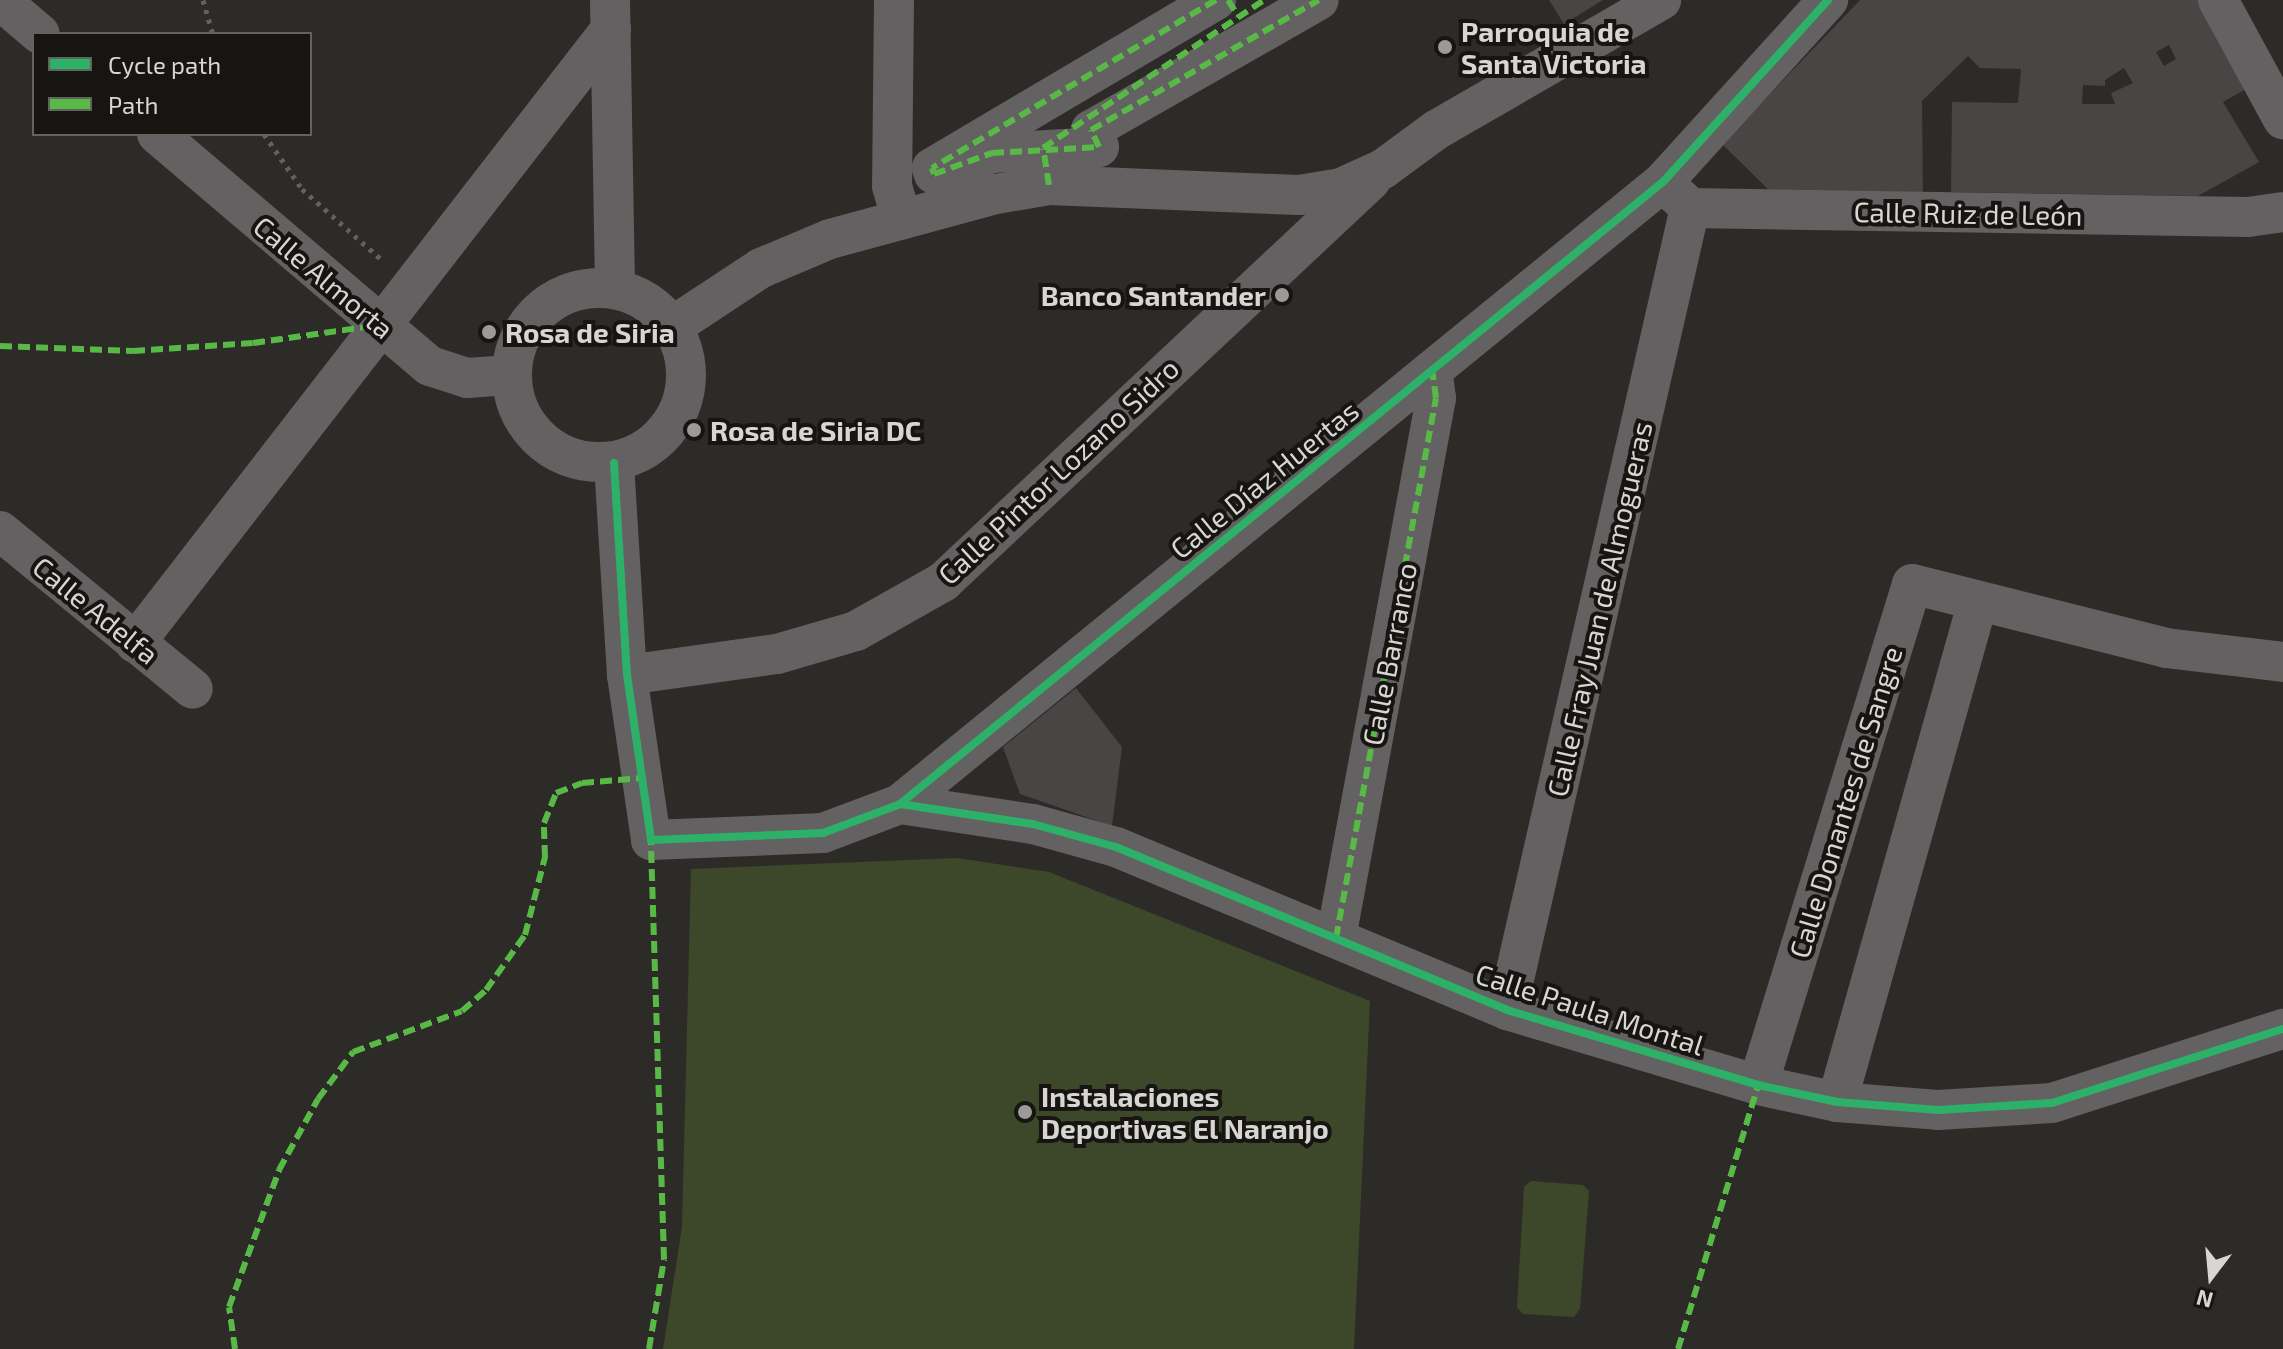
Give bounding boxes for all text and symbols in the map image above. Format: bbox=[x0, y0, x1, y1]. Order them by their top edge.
place label: Parroquia de Santa Victoria bbox=[1461, 14, 1647, 80]
legend bbox=[32, 32, 312, 136]
marker: Parroquia de Santa Victoria bbox=[1436, 38, 1454, 56]
text: Cycle path bbox=[108, 50, 221, 79]
text: Path bbox=[108, 90, 158, 119]
street label: Calle Ruiz de León bbox=[1853, 194, 2083, 232]
street label: Calle Almorta bbox=[247, 209, 401, 345]
place label: Banco Santander bbox=[1041, 278, 1266, 312]
marker: Banco Santander bbox=[1273, 286, 1291, 304]
place label: Rosa de Siria bbox=[505, 315, 675, 349]
marker: Rosa de Siria bbox=[480, 323, 498, 341]
street label: Calle Pintor Lozano Sidro bbox=[931, 351, 1185, 591]
street label: Calle Díaz Huertas bbox=[1163, 393, 1365, 565]
place label: Rosa de Siria DC bbox=[710, 413, 921, 447]
street label: Calle Fray Juan de Almogueras bbox=[1539, 417, 1659, 801]
marker: Rosa de Siria DC bbox=[685, 421, 703, 439]
street label: Calle Adelfa bbox=[26, 549, 166, 671]
street label: Calle Barranco bbox=[1355, 560, 1423, 748]
street label: Calle Donantes de Sangre bbox=[1782, 642, 1908, 962]
street label: Calle Paula Montal bbox=[1472, 956, 1708, 1062]
place label: Instalaciones Deportivas El Naranjo bbox=[1041, 1079, 1329, 1145]
marker: Instalaciones Deportivas El Naranjo bbox=[1016, 1103, 1034, 1121]
north arrow bbox=[2171, 1237, 2251, 1317]
text: N bbox=[2193, 1285, 2216, 1315]

